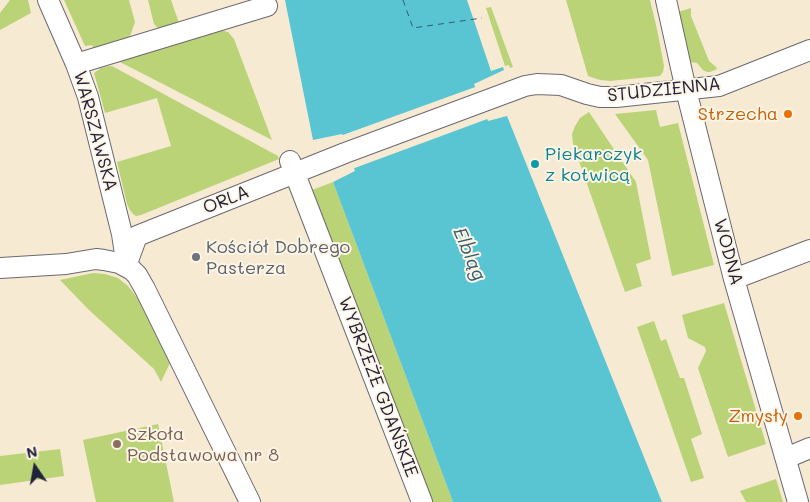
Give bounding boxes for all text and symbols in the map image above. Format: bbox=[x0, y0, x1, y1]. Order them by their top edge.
street label: WARSZAWSKA bbox=[69, 68, 121, 194]
street label: STUDZIENNA bbox=[606, 73, 722, 107]
place label: Strzecha bbox=[698, 103, 778, 125]
marker: Strzecha bbox=[782, 108, 794, 120]
place label: Piekarczyk z kotwicą bbox=[545, 143, 642, 186]
marker: Piekarczyk z kotwicą bbox=[529, 158, 541, 170]
street label: ORLA bbox=[200, 181, 252, 219]
street label: WODNA bbox=[709, 216, 747, 288]
water label: Elbląg bbox=[448, 224, 490, 284]
place label: Kościół Dobrego Pasterza bbox=[206, 236, 350, 278]
marker: Kościół Dobrego Pasterza bbox=[190, 251, 202, 263]
street label: WYBRZEŻE GDAŃSKIE bbox=[334, 294, 422, 480]
place label: Zmysły bbox=[728, 405, 788, 427]
marker: Zmysły bbox=[792, 410, 804, 422]
place label: Szkoła Podstawowa nr 8 bbox=[127, 423, 279, 466]
marker: Szkoła Podstawowa nr 8 bbox=[111, 438, 123, 450]
text: N bbox=[25, 441, 39, 462]
north arrow bbox=[10, 442, 60, 492]

